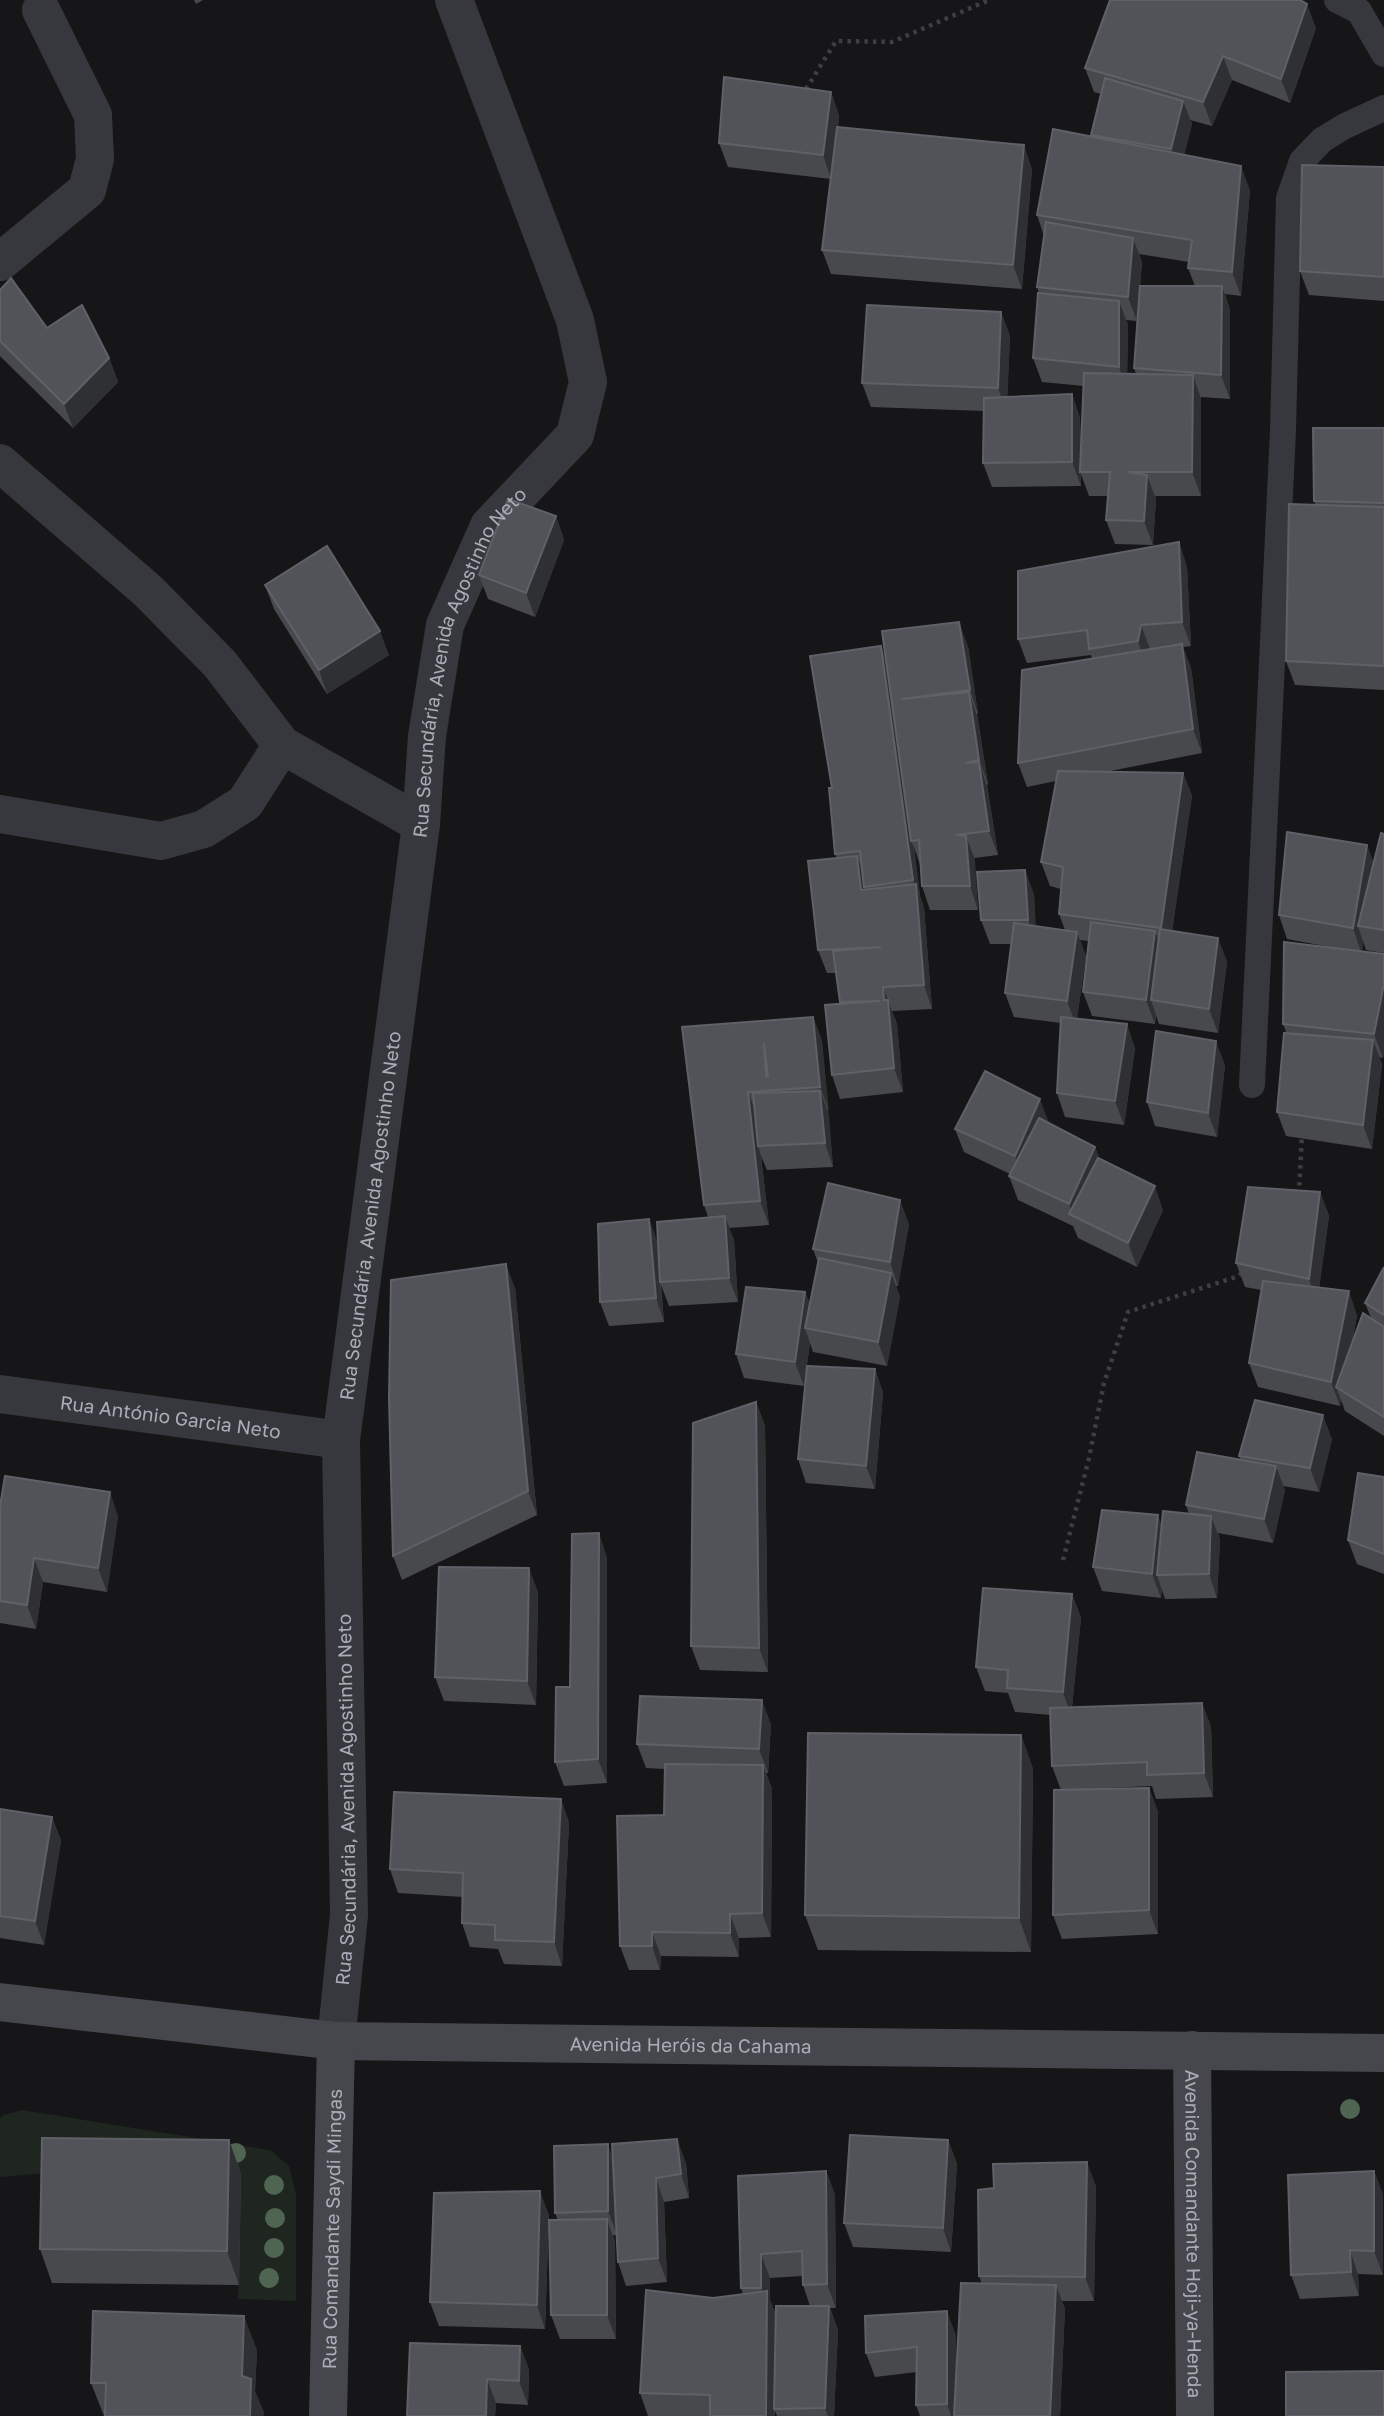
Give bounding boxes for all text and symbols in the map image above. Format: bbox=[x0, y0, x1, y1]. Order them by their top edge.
street label: Rua Secundária, Avenida Agostinho Neto bbox=[407, 482, 531, 839]
street label: Rua Secundária, Avenida Agostinho Neto bbox=[334, 1030, 405, 1401]
street label: Rua António Garcia Neto bbox=[59, 1390, 282, 1443]
street label: Rua Secundária, Avenida Agostinho Neto bbox=[330, 1614, 360, 1986]
street label: Avenida Heróis da Cahama bbox=[570, 2032, 812, 2057]
street label: Avenida Comandante Hoji-ya-Henda bbox=[1181, 2070, 1207, 2398]
street label: Rua Comandante Saydi Mingas bbox=[317, 2089, 346, 2369]

